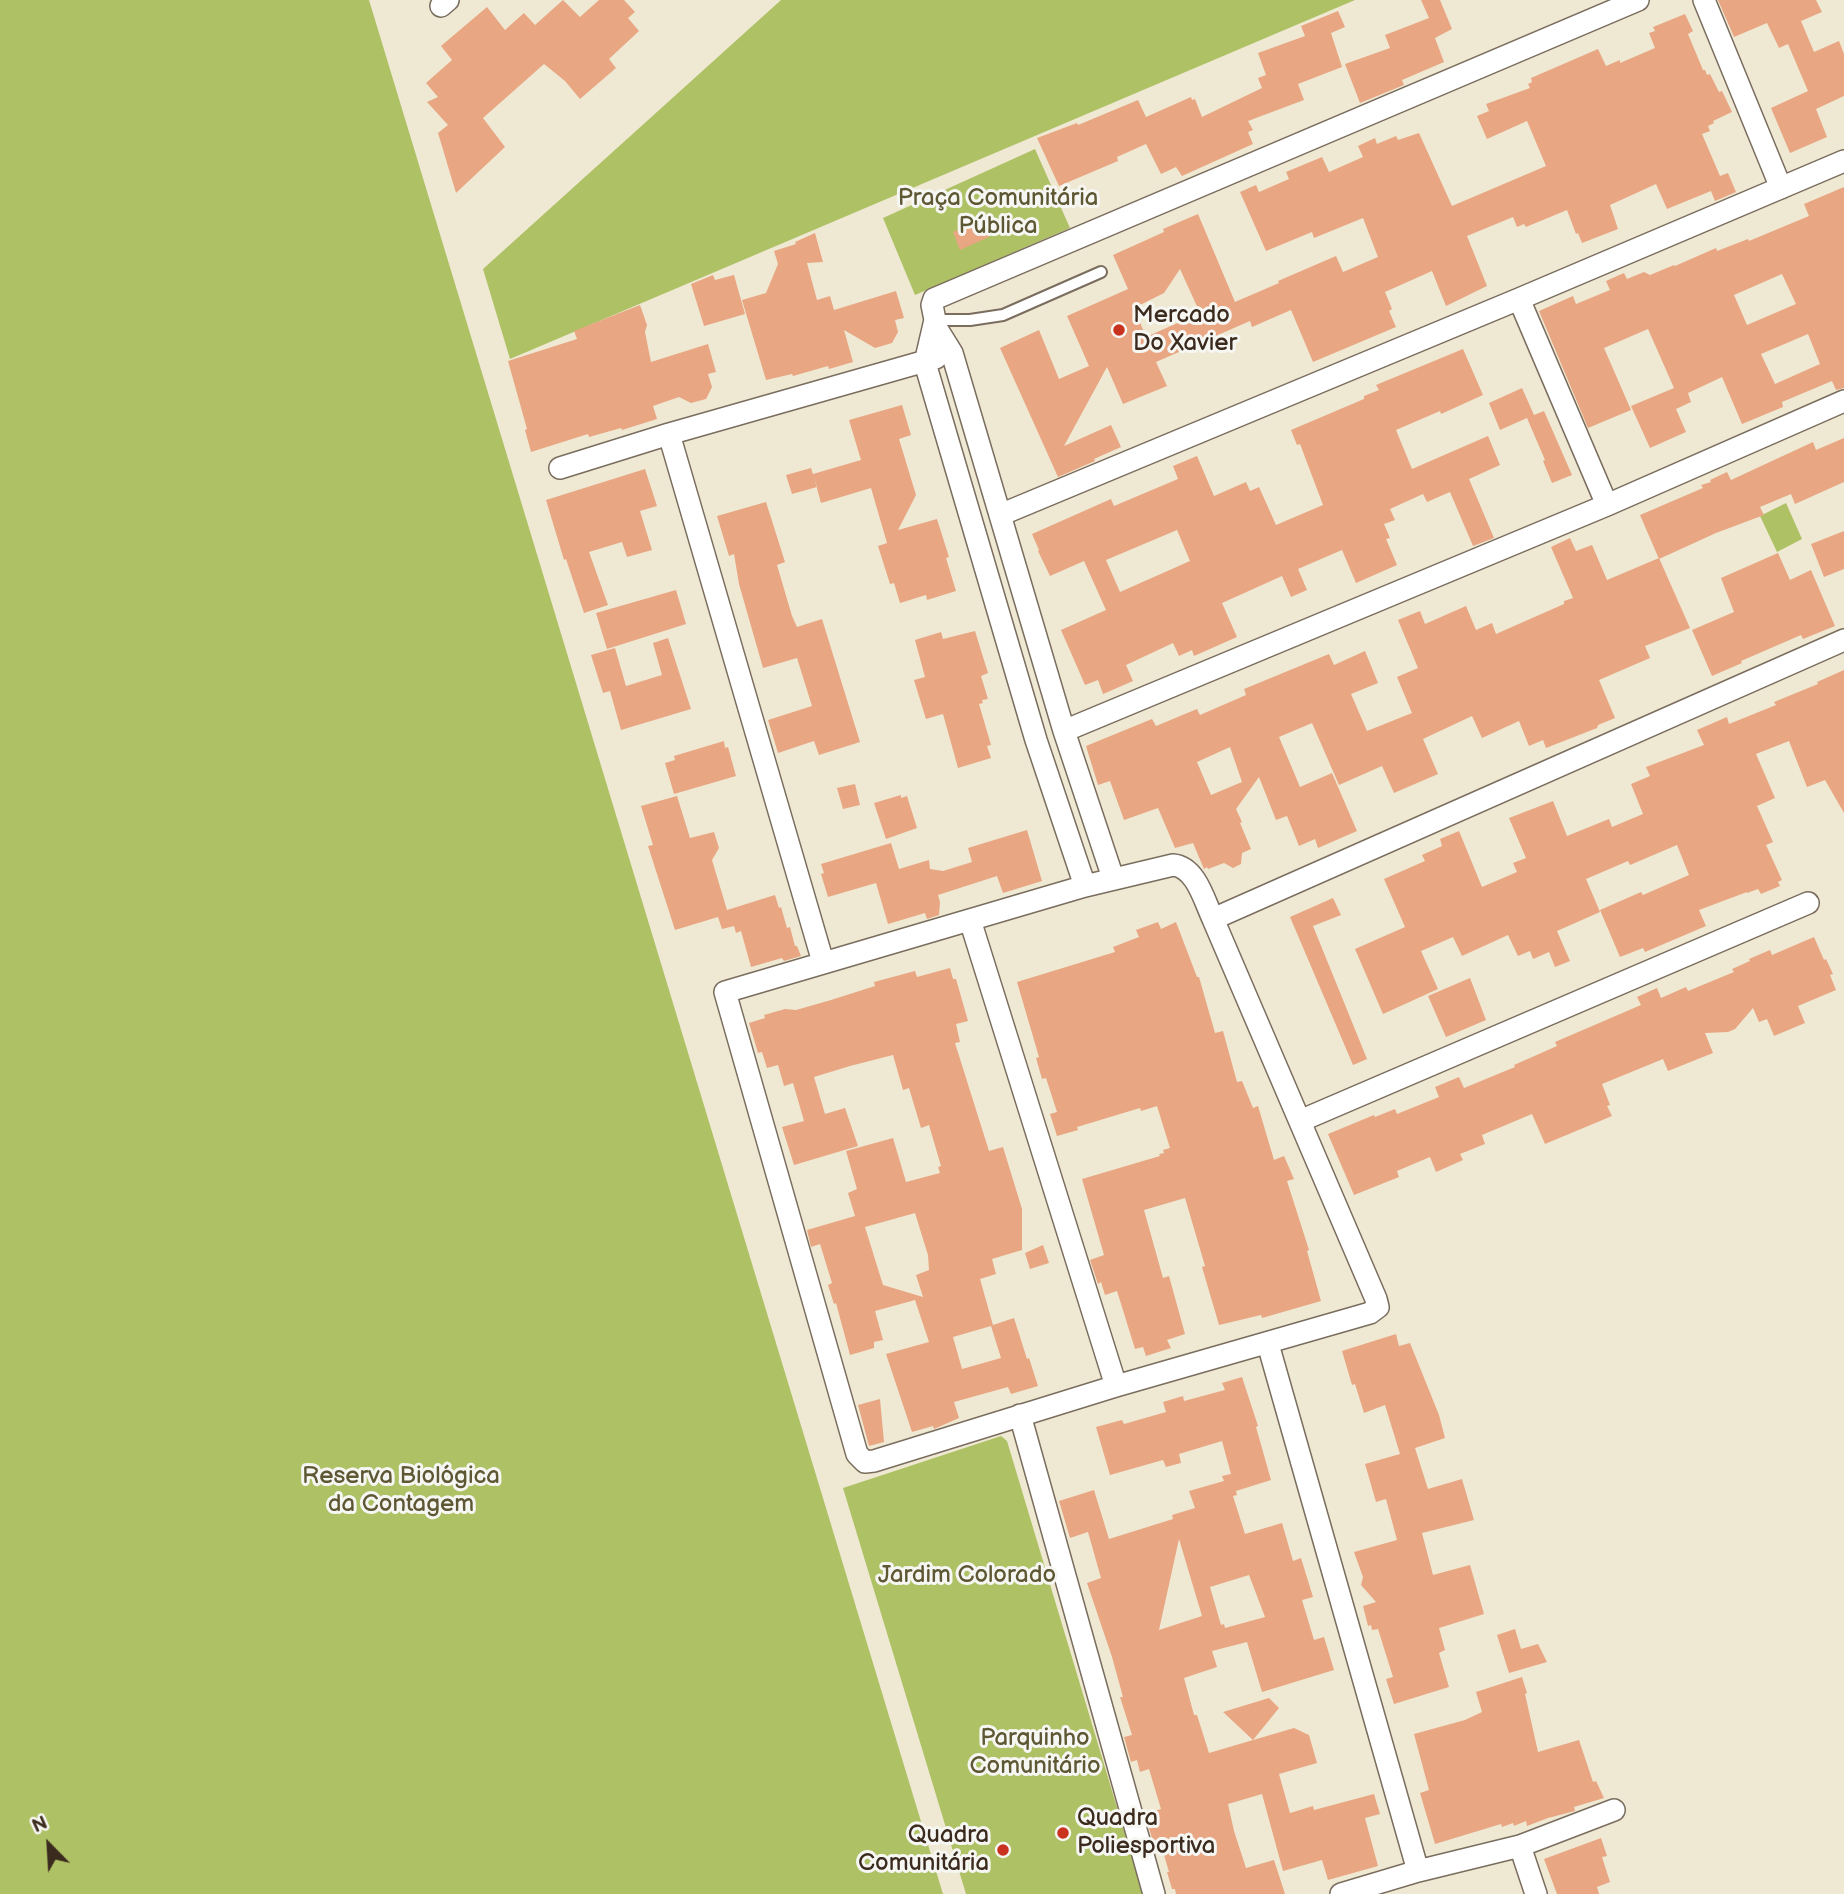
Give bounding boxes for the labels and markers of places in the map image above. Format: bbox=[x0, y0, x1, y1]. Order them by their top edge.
place label: Mercado Do Xavier bbox=[1133, 302, 1237, 358]
marker: Mercado Do Xavier bbox=[1111, 322, 1127, 338]
place label: Quadra Poliesportiva bbox=[1077, 1805, 1215, 1861]
place label: Quadra Comunitária bbox=[858, 1822, 989, 1878]
marker: Quadra Poliesportiva bbox=[1055, 1825, 1071, 1841]
marker: Quadra Comunitária bbox=[995, 1842, 1011, 1858]

